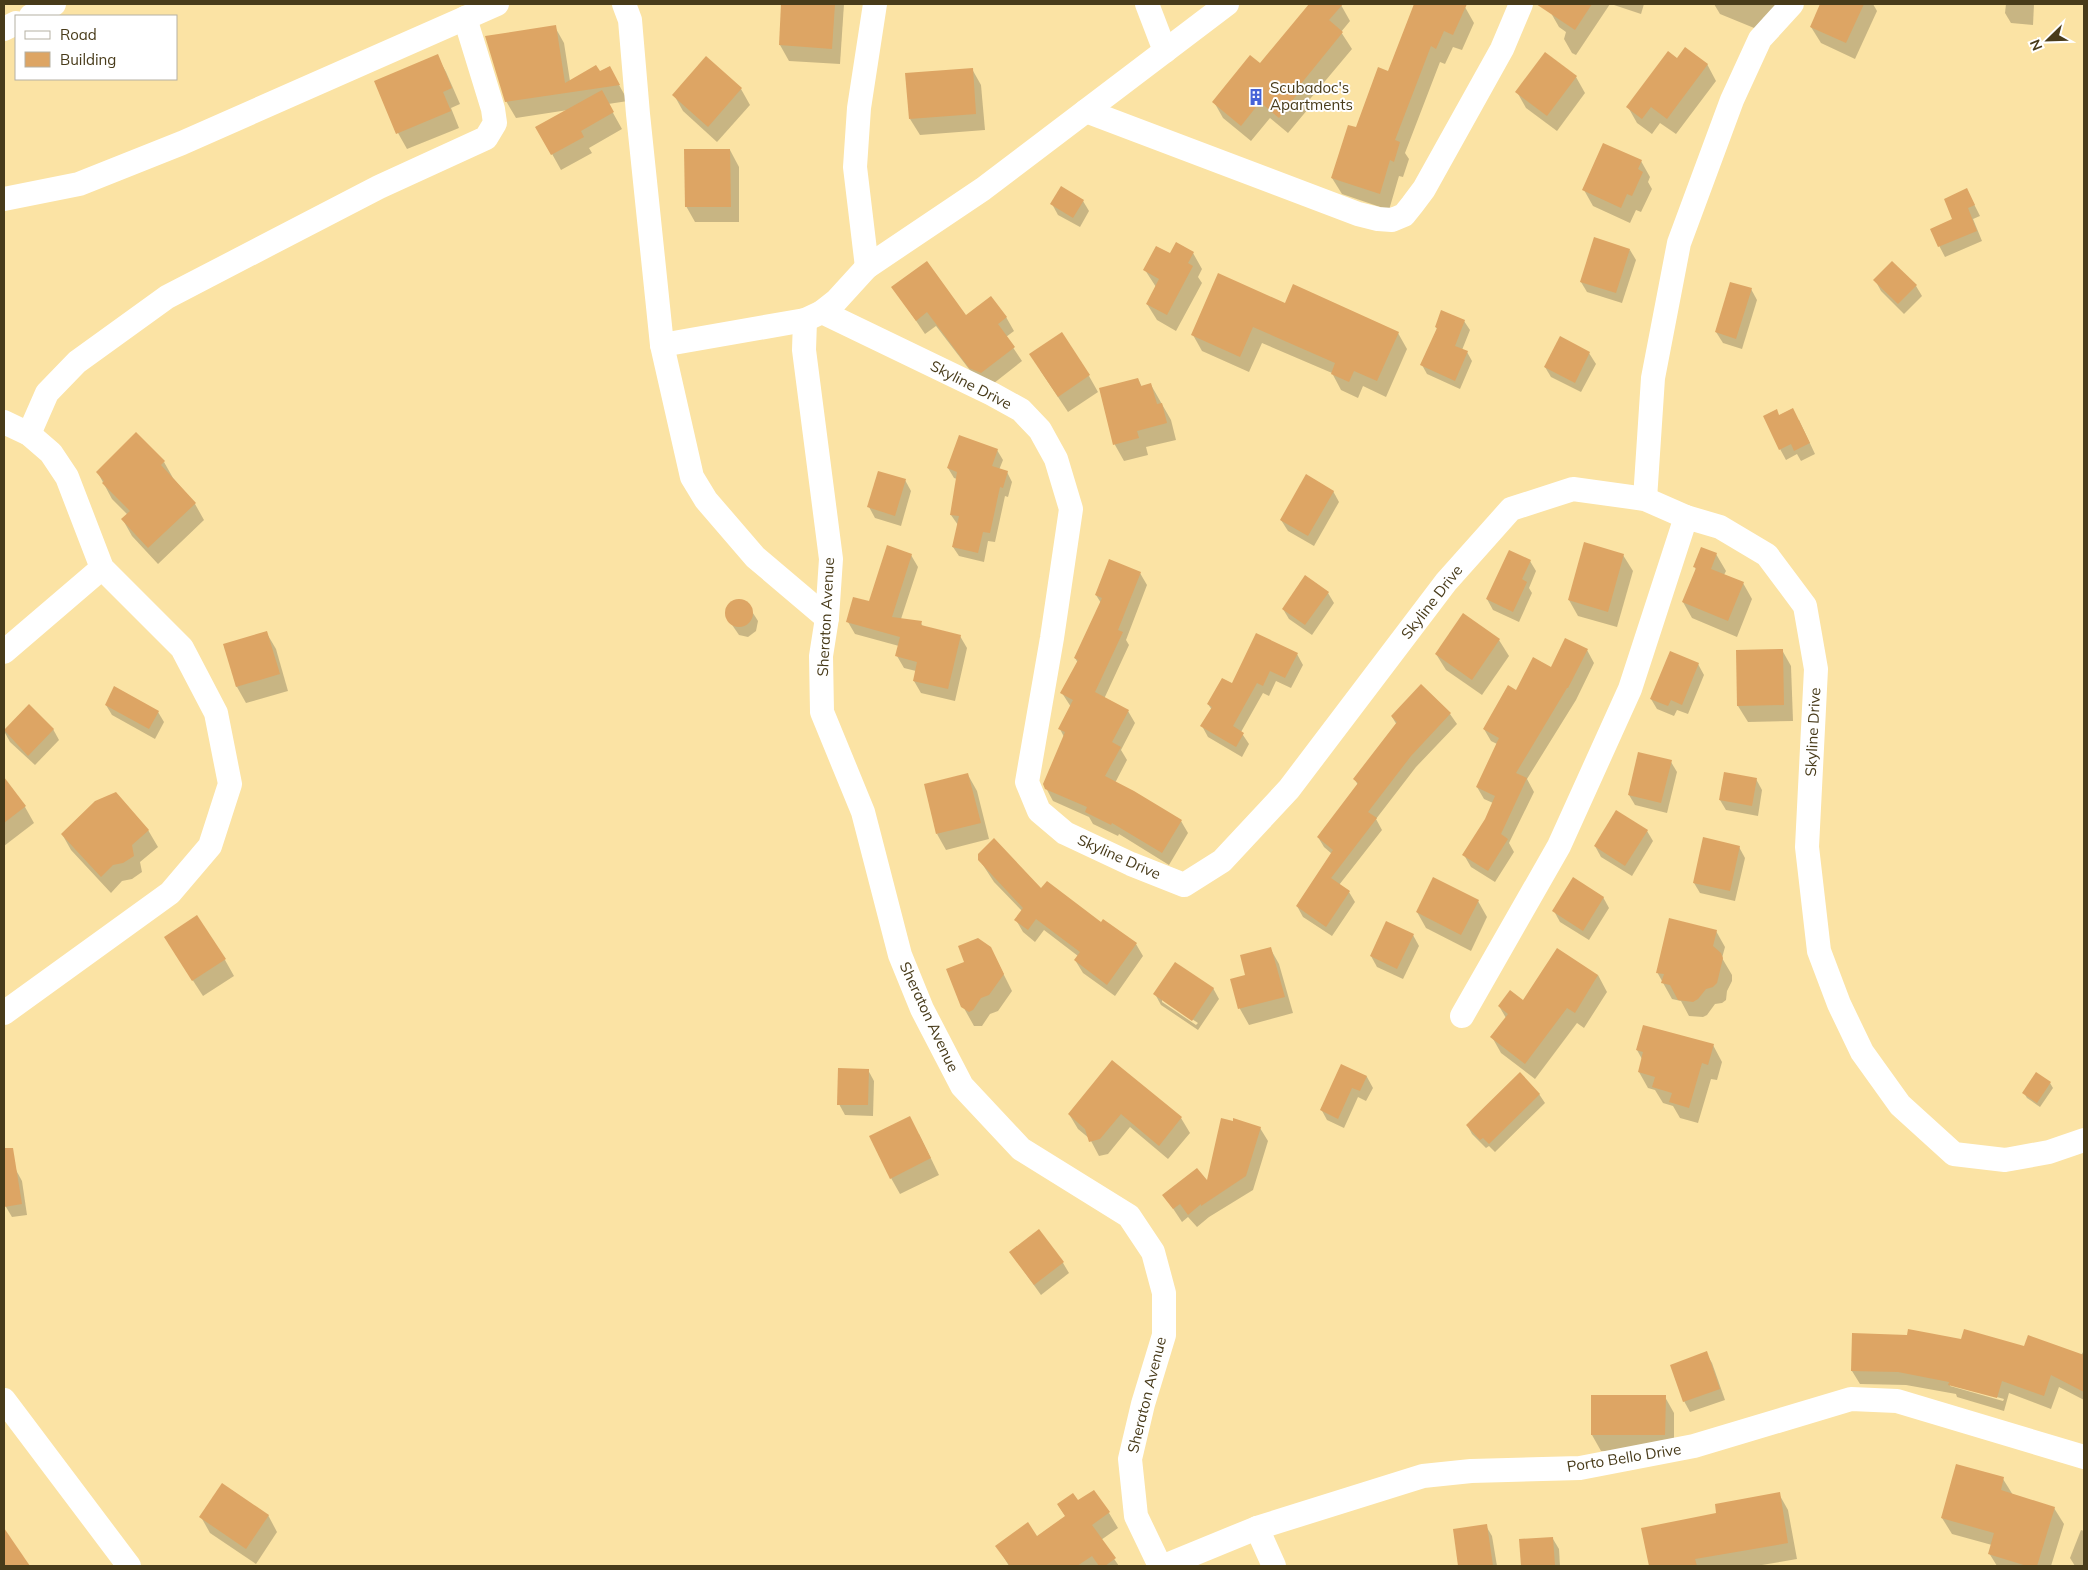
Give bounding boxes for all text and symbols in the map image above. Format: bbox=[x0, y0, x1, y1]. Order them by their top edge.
legend bbox=[15, 15, 178, 80]
north arrow bbox=[2023, 15, 2073, 65]
text: Road bbox=[60, 25, 97, 44]
text: N bbox=[2026, 37, 2046, 53]
text: Building bbox=[60, 50, 116, 69]
place label: Scubadoc's Apartments bbox=[1270, 78, 1353, 114]
building icon: Scubadoc's Apartments bbox=[1246, 87, 1266, 107]
street label: Skyline Drive bbox=[927, 356, 1015, 413]
street label: Sheraton Avenue bbox=[813, 557, 838, 677]
street label: Skyline Drive bbox=[1397, 561, 1466, 643]
street label: Skyline Drive bbox=[1801, 687, 1824, 777]
street label: Skyline Drive bbox=[1075, 830, 1164, 883]
street label: Sheraton Avenue bbox=[896, 959, 963, 1075]
street label: Sheraton Avenue bbox=[1123, 1335, 1170, 1455]
street label: Porto Bello Drive bbox=[1565, 1439, 1683, 1476]

